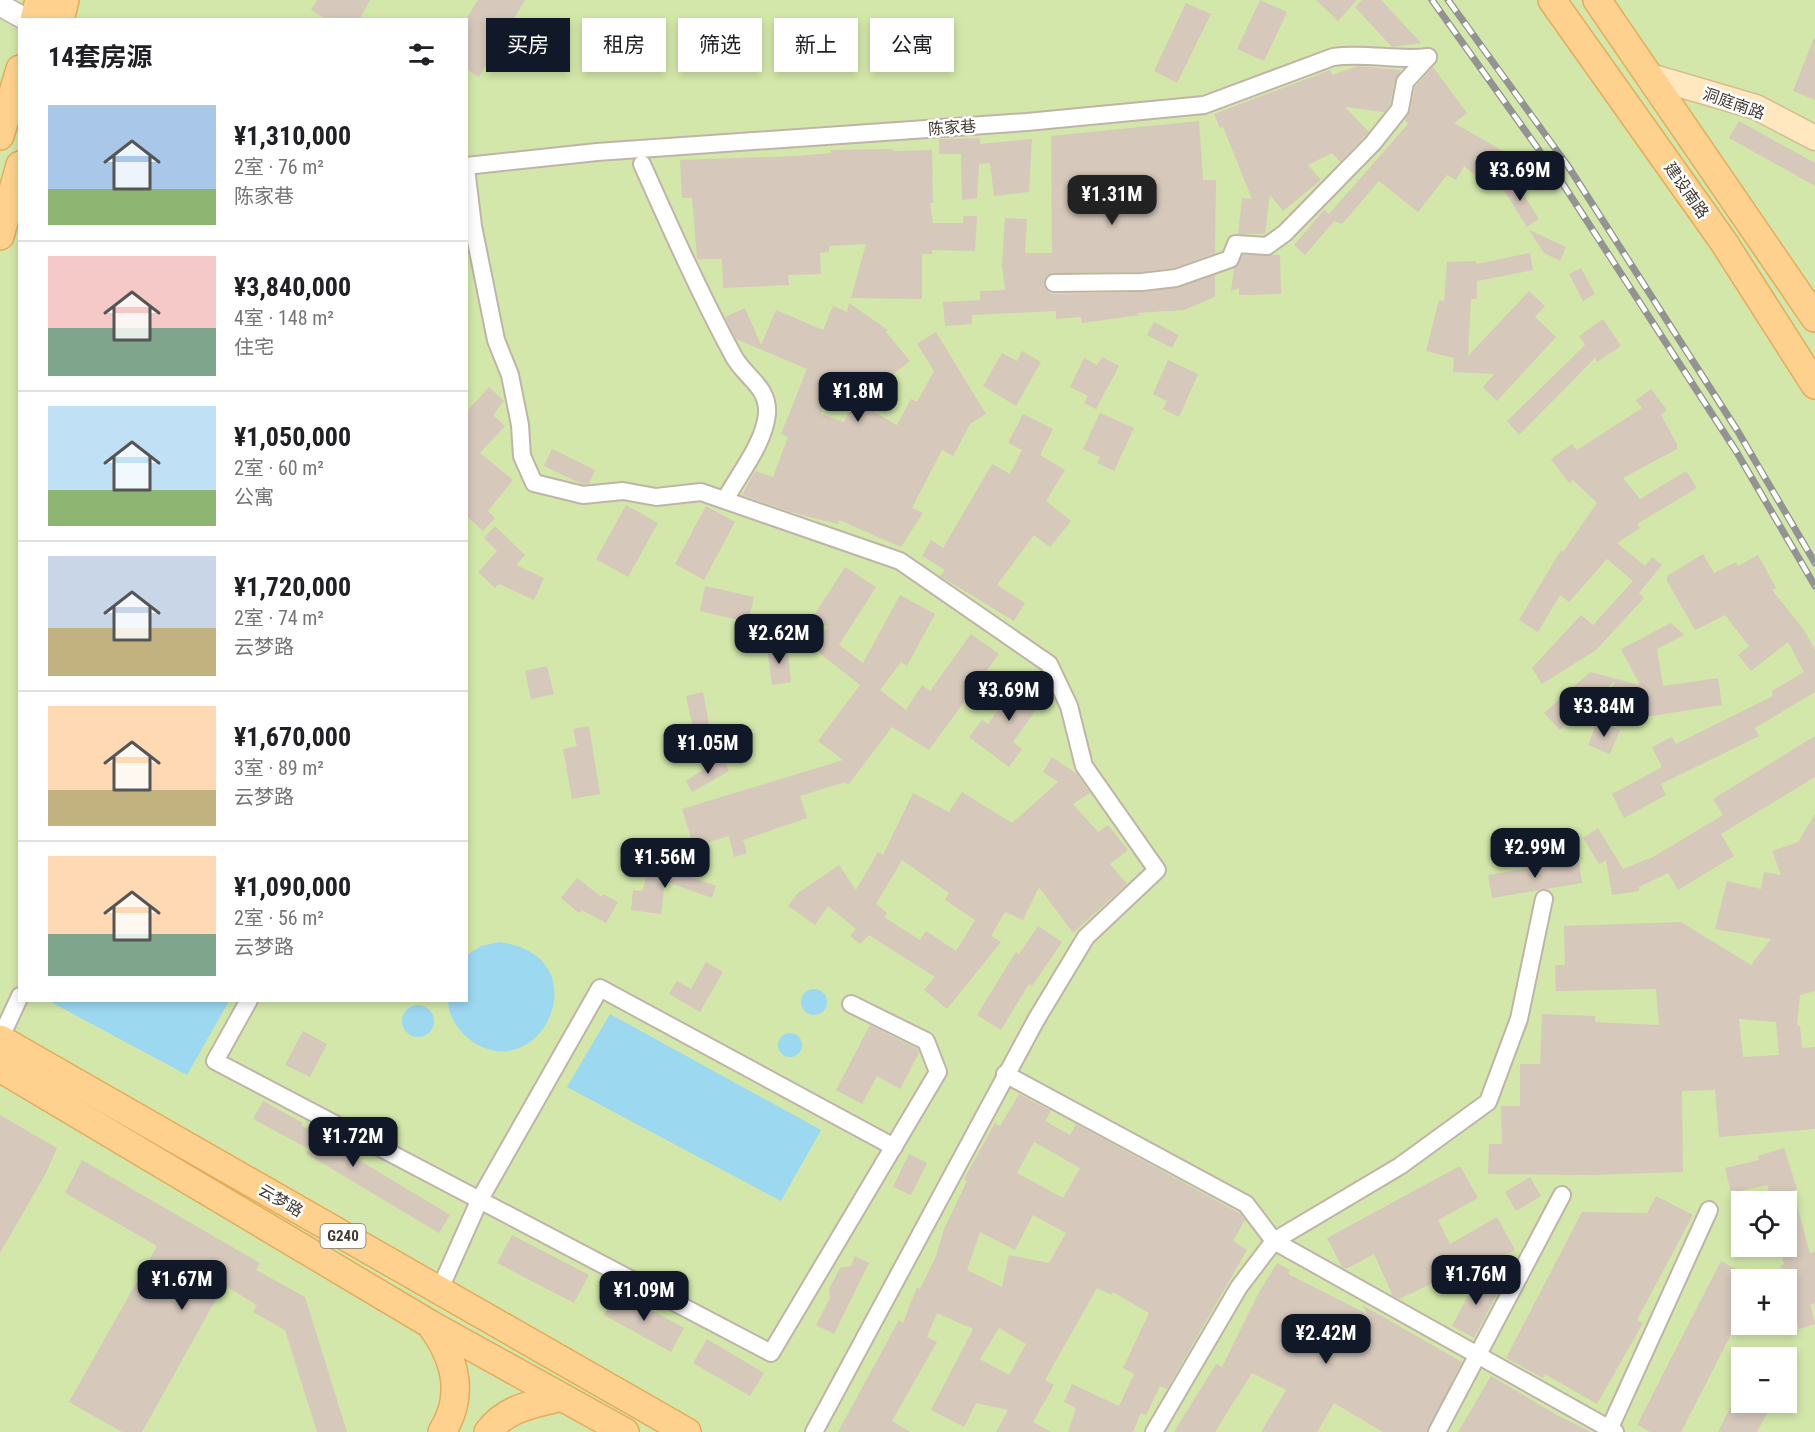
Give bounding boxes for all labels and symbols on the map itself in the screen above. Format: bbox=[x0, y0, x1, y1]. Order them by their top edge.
street label: 洞庭南路 bbox=[1700, 84, 1767, 123]
street label: 陈家巷 bbox=[927, 116, 977, 139]
pin: ¥3.69M bbox=[1471, 151, 1569, 202]
street label: 建设南路 bbox=[1660, 159, 1713, 222]
pin: ¥1.31M bbox=[1063, 175, 1161, 226]
pin: ¥1.8M bbox=[816, 372, 900, 423]
pin: ¥2.62M bbox=[730, 614, 828, 665]
pin: ¥3.69M bbox=[960, 671, 1058, 722]
pin: ¥3.84M bbox=[1555, 687, 1653, 738]
pin: ¥1.05M bbox=[659, 724, 757, 775]
pin: ¥2.99M bbox=[1486, 828, 1584, 879]
pin: ¥1.56M bbox=[616, 838, 714, 889]
pin: ¥1.72M bbox=[304, 1117, 402, 1168]
street label: 云梦路 bbox=[255, 1180, 306, 1221]
road number: G240 bbox=[320, 1224, 366, 1248]
pin: ¥1.76M bbox=[1427, 1255, 1525, 1306]
pin: ¥1.67M bbox=[133, 1260, 231, 1311]
pin: ¥1.09M bbox=[595, 1271, 693, 1322]
pin: ¥2.42M bbox=[1277, 1314, 1375, 1365]

